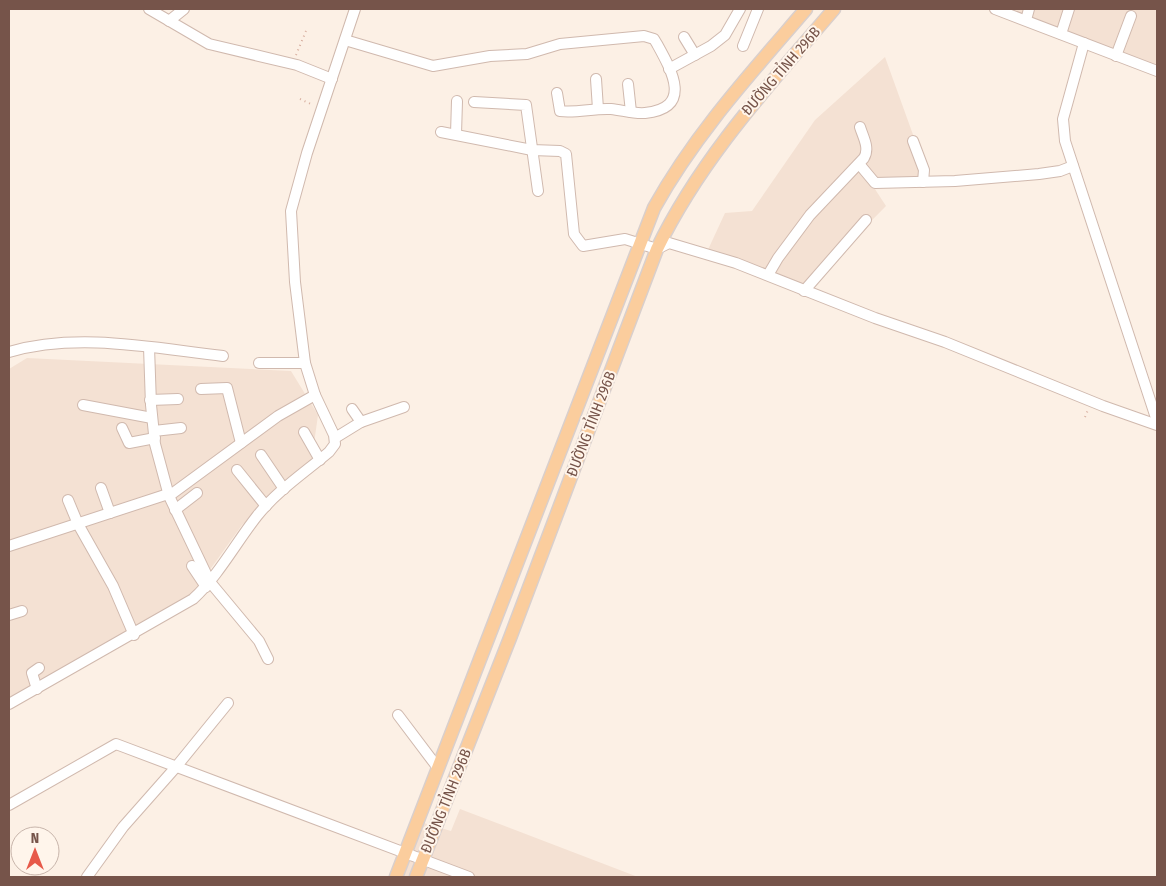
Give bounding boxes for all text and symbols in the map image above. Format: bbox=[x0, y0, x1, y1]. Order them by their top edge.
street label: ĐƯỜNG TỈNH 296B bbox=[737, 23, 824, 119]
street label: ĐƯỜNG TỈNH 296B bbox=[562, 369, 619, 479]
street label: ĐƯỜNG TỈNH 296B bbox=[416, 746, 475, 856]
north arrow bbox=[10, 826, 60, 876]
text: N bbox=[31, 830, 39, 847]

